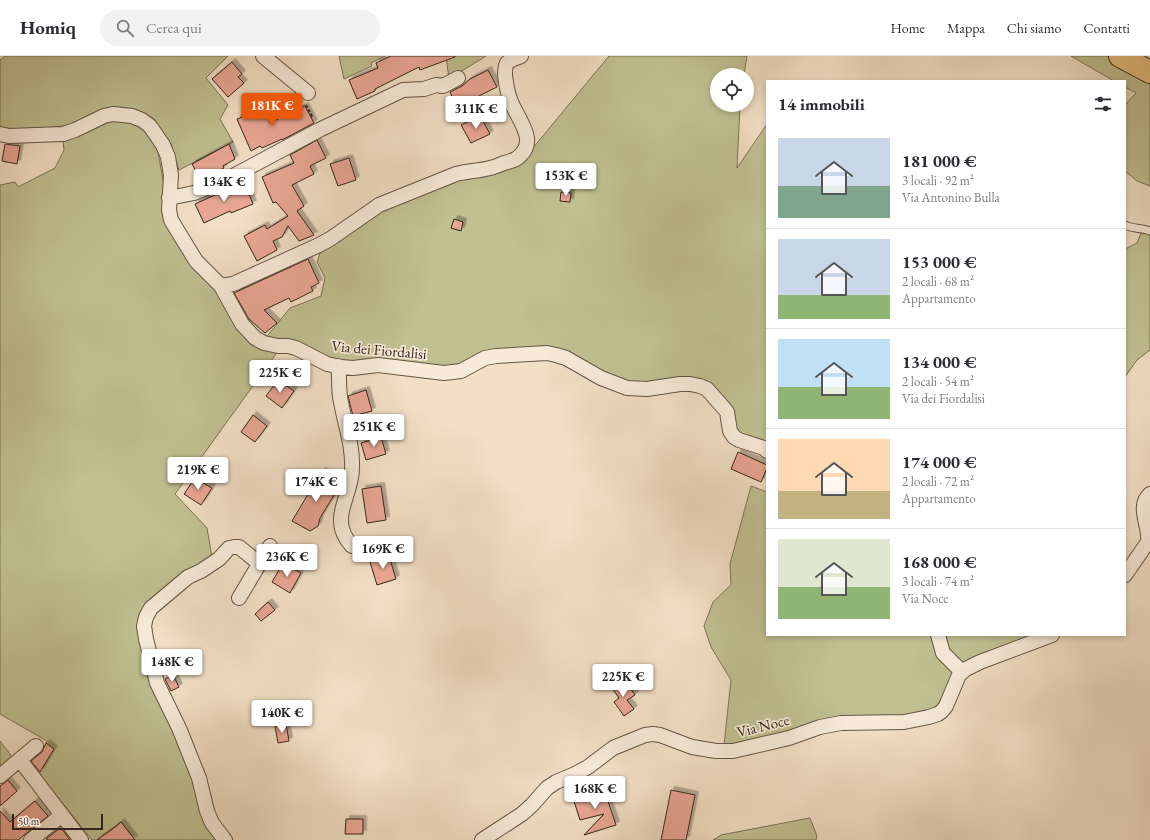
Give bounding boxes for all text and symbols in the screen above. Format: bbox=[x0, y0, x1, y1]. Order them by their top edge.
search box bbox=[100, 10, 380, 46]
text: Homiq bbox=[20, 15, 76, 40]
icon: search bbox=[114, 17, 136, 39]
text: Cerca qui bbox=[146, 18, 202, 37]
text: Home bbox=[890, 19, 925, 37]
text: Mappa bbox=[947, 19, 985, 37]
text: Chi siamo bbox=[1007, 19, 1062, 37]
text: Contatti bbox=[1084, 19, 1130, 37]
map controls bbox=[710, 68, 754, 112]
button: locate bbox=[710, 68, 754, 112]
pin: 181K € bbox=[239, 93, 305, 127]
text: 14 immobili bbox=[778, 93, 865, 115]
icon: filters bbox=[1092, 93, 1114, 115]
pin: 311K € bbox=[443, 96, 509, 130]
text: 181K € bbox=[250, 97, 294, 114]
text: 311K € bbox=[454, 100, 498, 117]
text: 181 000 € bbox=[902, 150, 977, 172]
icon: home bbox=[810, 154, 858, 202]
pin: 153K € bbox=[533, 163, 599, 197]
text: 153K € bbox=[544, 167, 588, 184]
pin: 134K € bbox=[191, 169, 257, 203]
text: 3 locali · 92 m² bbox=[902, 172, 974, 189]
text: 134K € bbox=[202, 173, 246, 190]
text: Via Antonino Bulla bbox=[902, 189, 1000, 206]
text: 153 000 € bbox=[902, 251, 977, 273]
icon: home bbox=[810, 255, 858, 303]
text: 2 locali · 68 m² bbox=[902, 273, 974, 290]
text: Appartamento bbox=[902, 290, 976, 307]
street label: Via dei Fiordalisi bbox=[331, 336, 428, 363]
text: 134 000 € bbox=[902, 351, 977, 373]
icon: home bbox=[810, 355, 858, 403]
pin: 225K € bbox=[247, 360, 313, 394]
text: 225K € bbox=[258, 364, 302, 381]
text: 2 locali · 54 m² bbox=[902, 373, 974, 390]
text: Via dei Fiordalisi bbox=[902, 390, 985, 407]
pin: 251K € bbox=[341, 414, 407, 448]
text: 251K € bbox=[352, 418, 396, 435]
text: 174 000 € bbox=[902, 451, 977, 473]
icon: home bbox=[810, 455, 858, 503]
pin: 219K € bbox=[165, 457, 231, 491]
text: 219K € bbox=[176, 461, 220, 478]
pin: 174K € bbox=[283, 469, 349, 503]
text: 174K € bbox=[294, 473, 338, 490]
text: 2 locali · 72 m² bbox=[902, 473, 974, 490]
text: Appartamento bbox=[902, 490, 976, 507]
pin: 169K € bbox=[350, 536, 416, 570]
text: 169K € bbox=[361, 540, 405, 557]
pin: 236K € bbox=[254, 544, 320, 578]
text: 236K € bbox=[265, 548, 309, 565]
text: 168 000 € bbox=[902, 551, 977, 573]
icon: home bbox=[810, 555, 858, 603]
text: 3 locali · 74 m² bbox=[902, 573, 974, 590]
text: Via Noce bbox=[902, 590, 948, 607]
pin: 148K € bbox=[139, 649, 205, 683]
text: 148K € bbox=[150, 653, 194, 670]
pin: 225K € bbox=[590, 664, 656, 698]
text: 225K € bbox=[601, 668, 645, 685]
pin: 140K € bbox=[249, 700, 315, 734]
text: 140K € bbox=[260, 704, 304, 721]
street label: Via Noce bbox=[735, 710, 791, 741]
pin: 168K € bbox=[562, 776, 628, 810]
text: 168K € bbox=[573, 780, 617, 797]
scale bar bbox=[12, 812, 103, 831]
text: 50 m bbox=[18, 814, 39, 828]

